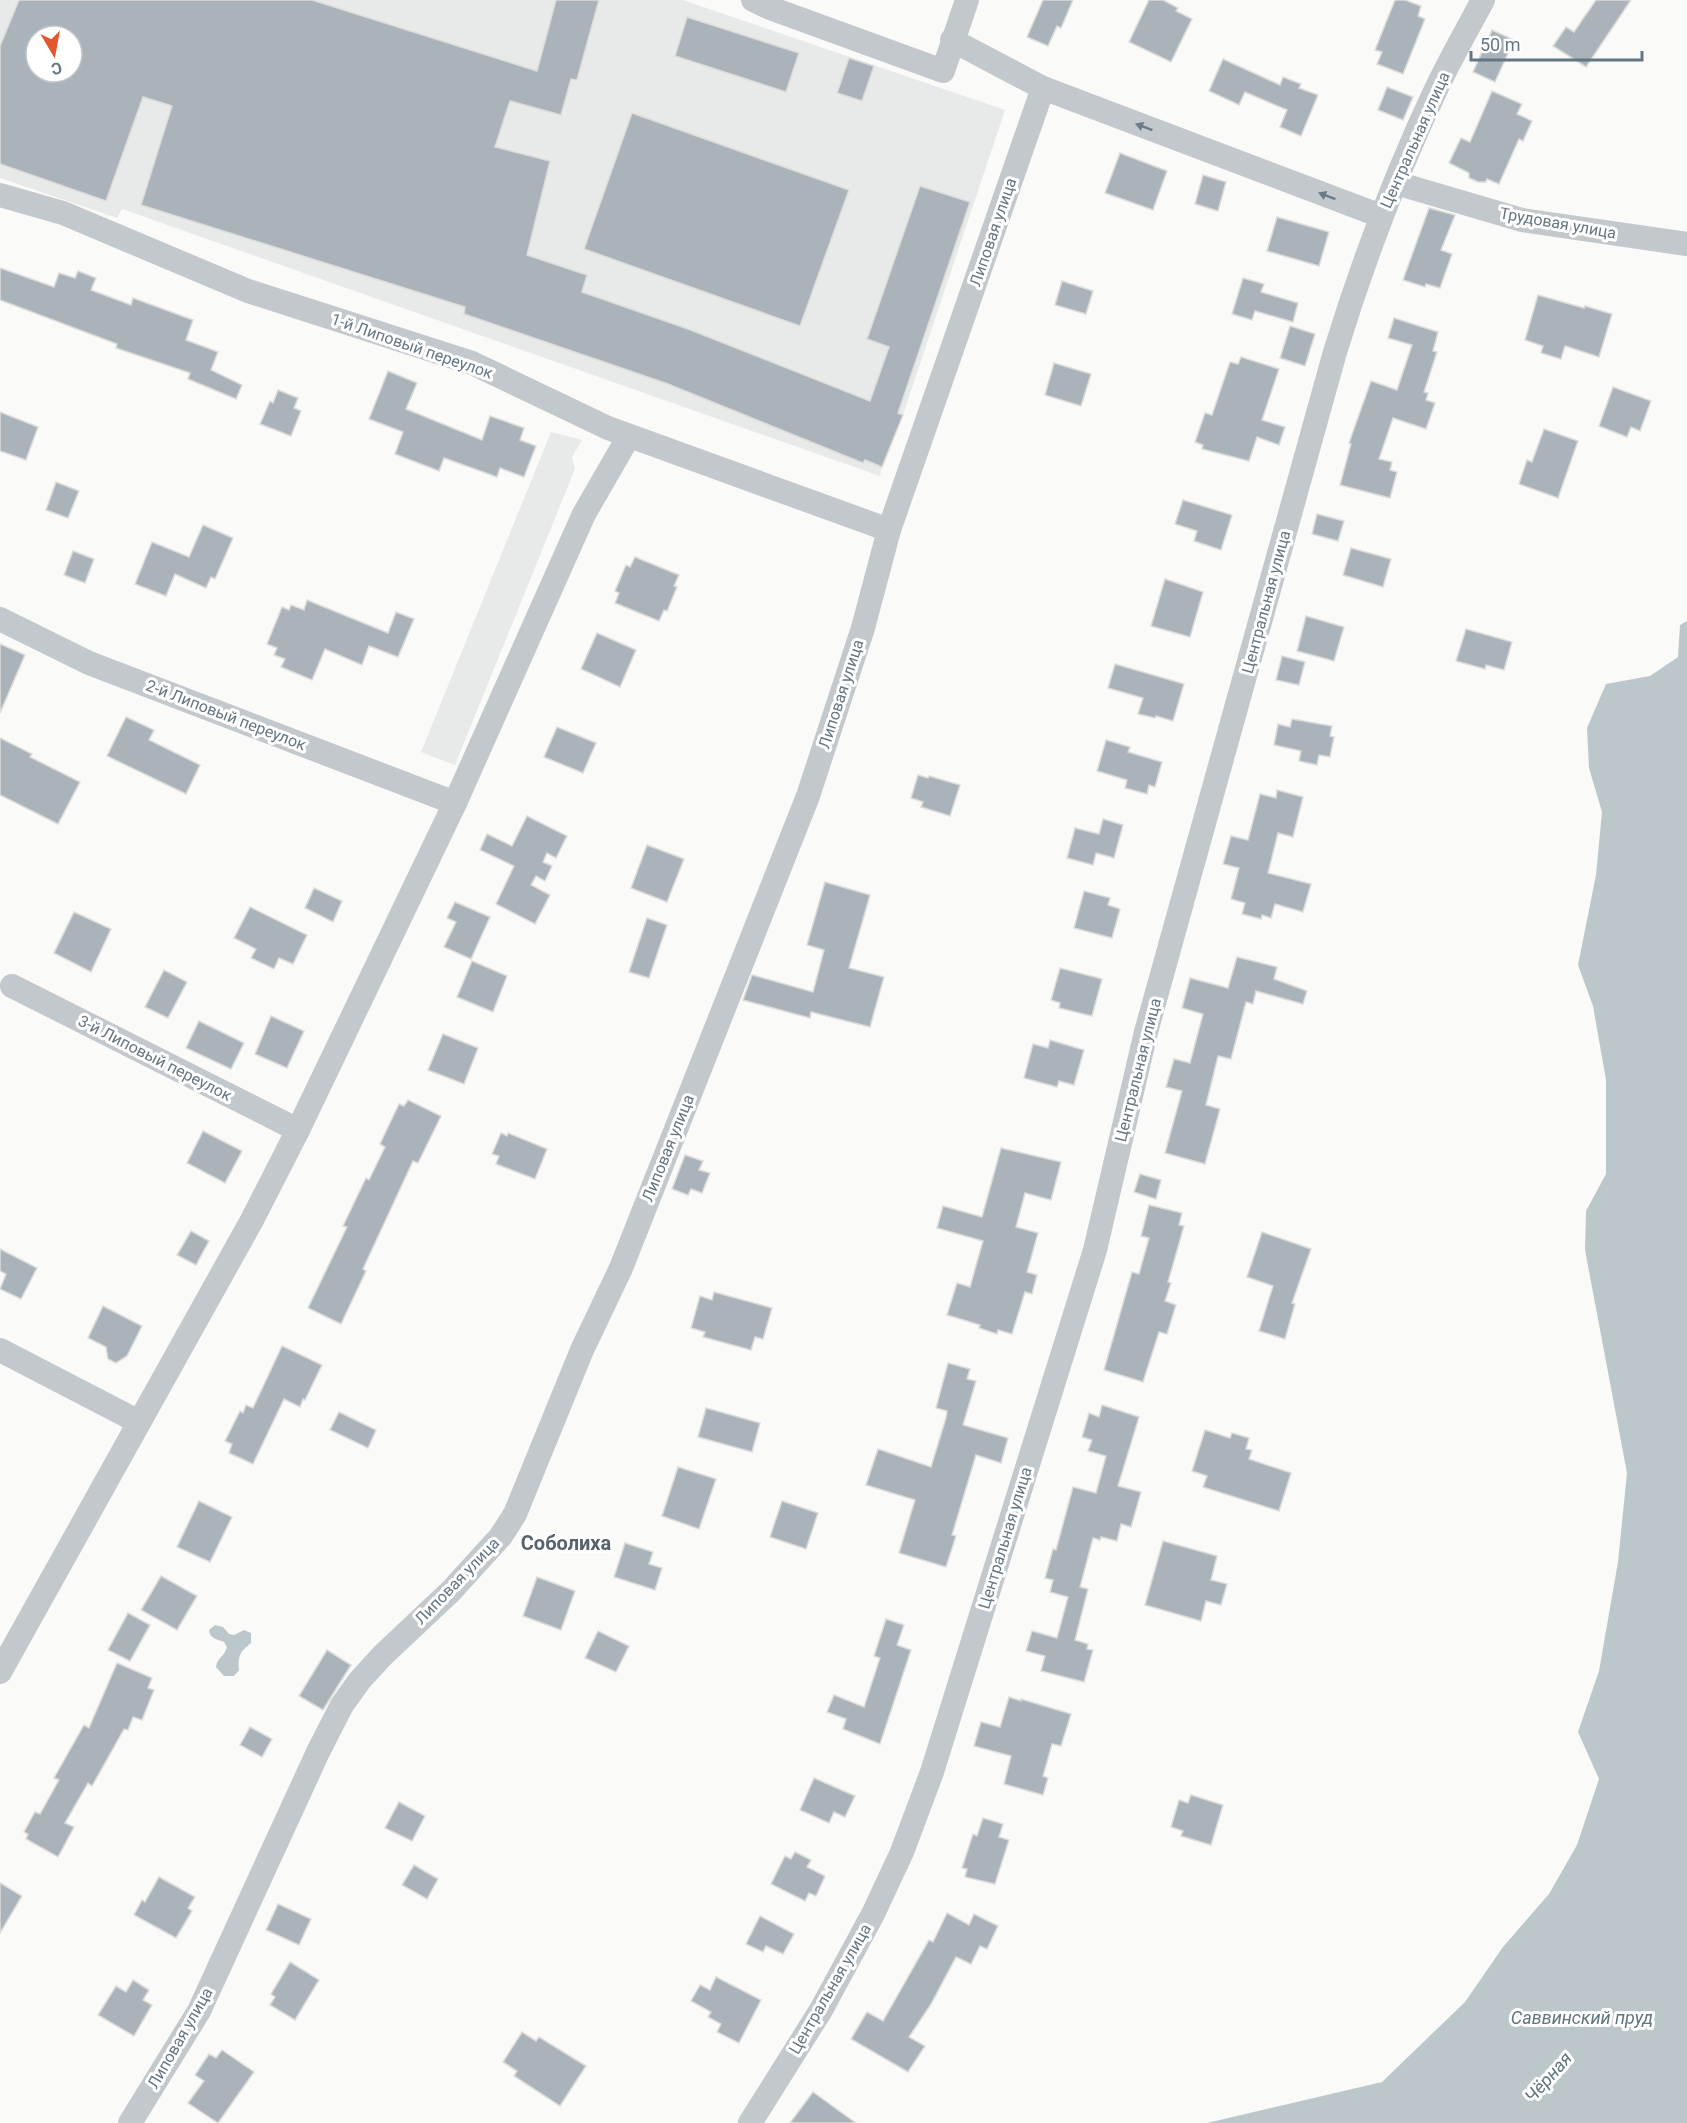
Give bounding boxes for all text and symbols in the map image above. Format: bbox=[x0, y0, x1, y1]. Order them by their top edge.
north arrow bbox=[24, 24, 84, 84]
scale bar bbox=[1471, 24, 1642, 62]
text: 50 m bbox=[1480, 34, 1520, 55]
text: С bbox=[50, 58, 63, 79]
street label: Центральная улица bbox=[1376, 69, 1454, 211]
one-way arrow bbox=[1135, 121, 1153, 131]
street label: Липовая улица bbox=[966, 175, 1020, 289]
one-way arrow bbox=[1318, 190, 1336, 200]
street label: Трудовая улица bbox=[1498, 203, 1618, 243]
street label: 1-й Липовый переулок bbox=[329, 309, 496, 383]
street label: Центральная улица bbox=[1238, 528, 1294, 676]
street label: Липовая улица bbox=[814, 637, 868, 751]
street label: 2-й Липовый переулок bbox=[143, 676, 309, 754]
street label: Центральная улица bbox=[1111, 996, 1165, 1144]
street label: 3-й Липовый переулок bbox=[75, 1011, 235, 1105]
street label: Липовая улица bbox=[638, 1092, 698, 1204]
street label: Центральная улица bbox=[974, 1465, 1036, 1611]
district label: Соболиха bbox=[521, 1531, 612, 1555]
street label: Липовая улица bbox=[411, 1534, 503, 1628]
street label: Центральная улица bbox=[785, 1920, 875, 2058]
street label: Липовая улица bbox=[143, 1984, 217, 2092]
water label: Саввинский пруд bbox=[1511, 2007, 1653, 2028]
water label: Чёрная bbox=[1520, 2048, 1576, 2106]

